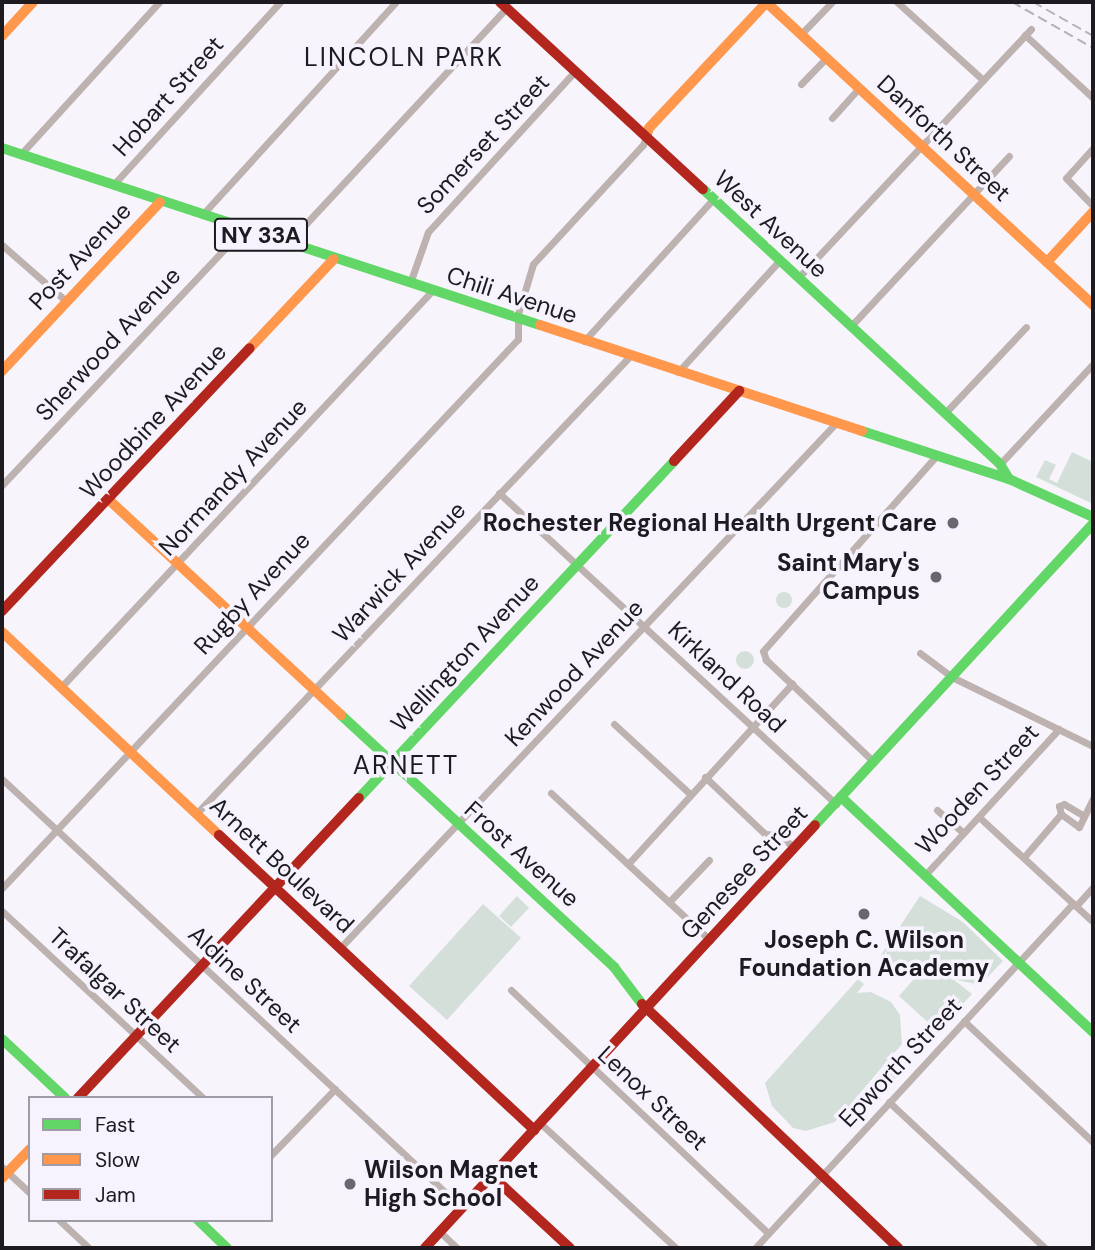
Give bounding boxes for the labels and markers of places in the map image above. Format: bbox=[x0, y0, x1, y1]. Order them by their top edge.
place label: Rochester Regional Health Urgent Care bbox=[483, 509, 937, 537]
marker: Rochester Regional Health Urgent Care bbox=[943, 513, 963, 533]
place label: Saint Mary's Campus bbox=[777, 549, 920, 605]
marker: Saint Mary's Campus bbox=[926, 567, 946, 587]
marker: Joseph C. Wilson Foundation Academy bbox=[856, 906, 872, 922]
place label: Joseph C. Wilson Foundation Academy bbox=[739, 926, 989, 982]
place label: Wilson Magnet High School bbox=[364, 1156, 538, 1212]
marker: Wilson Magnet High School bbox=[342, 1176, 358, 1192]

